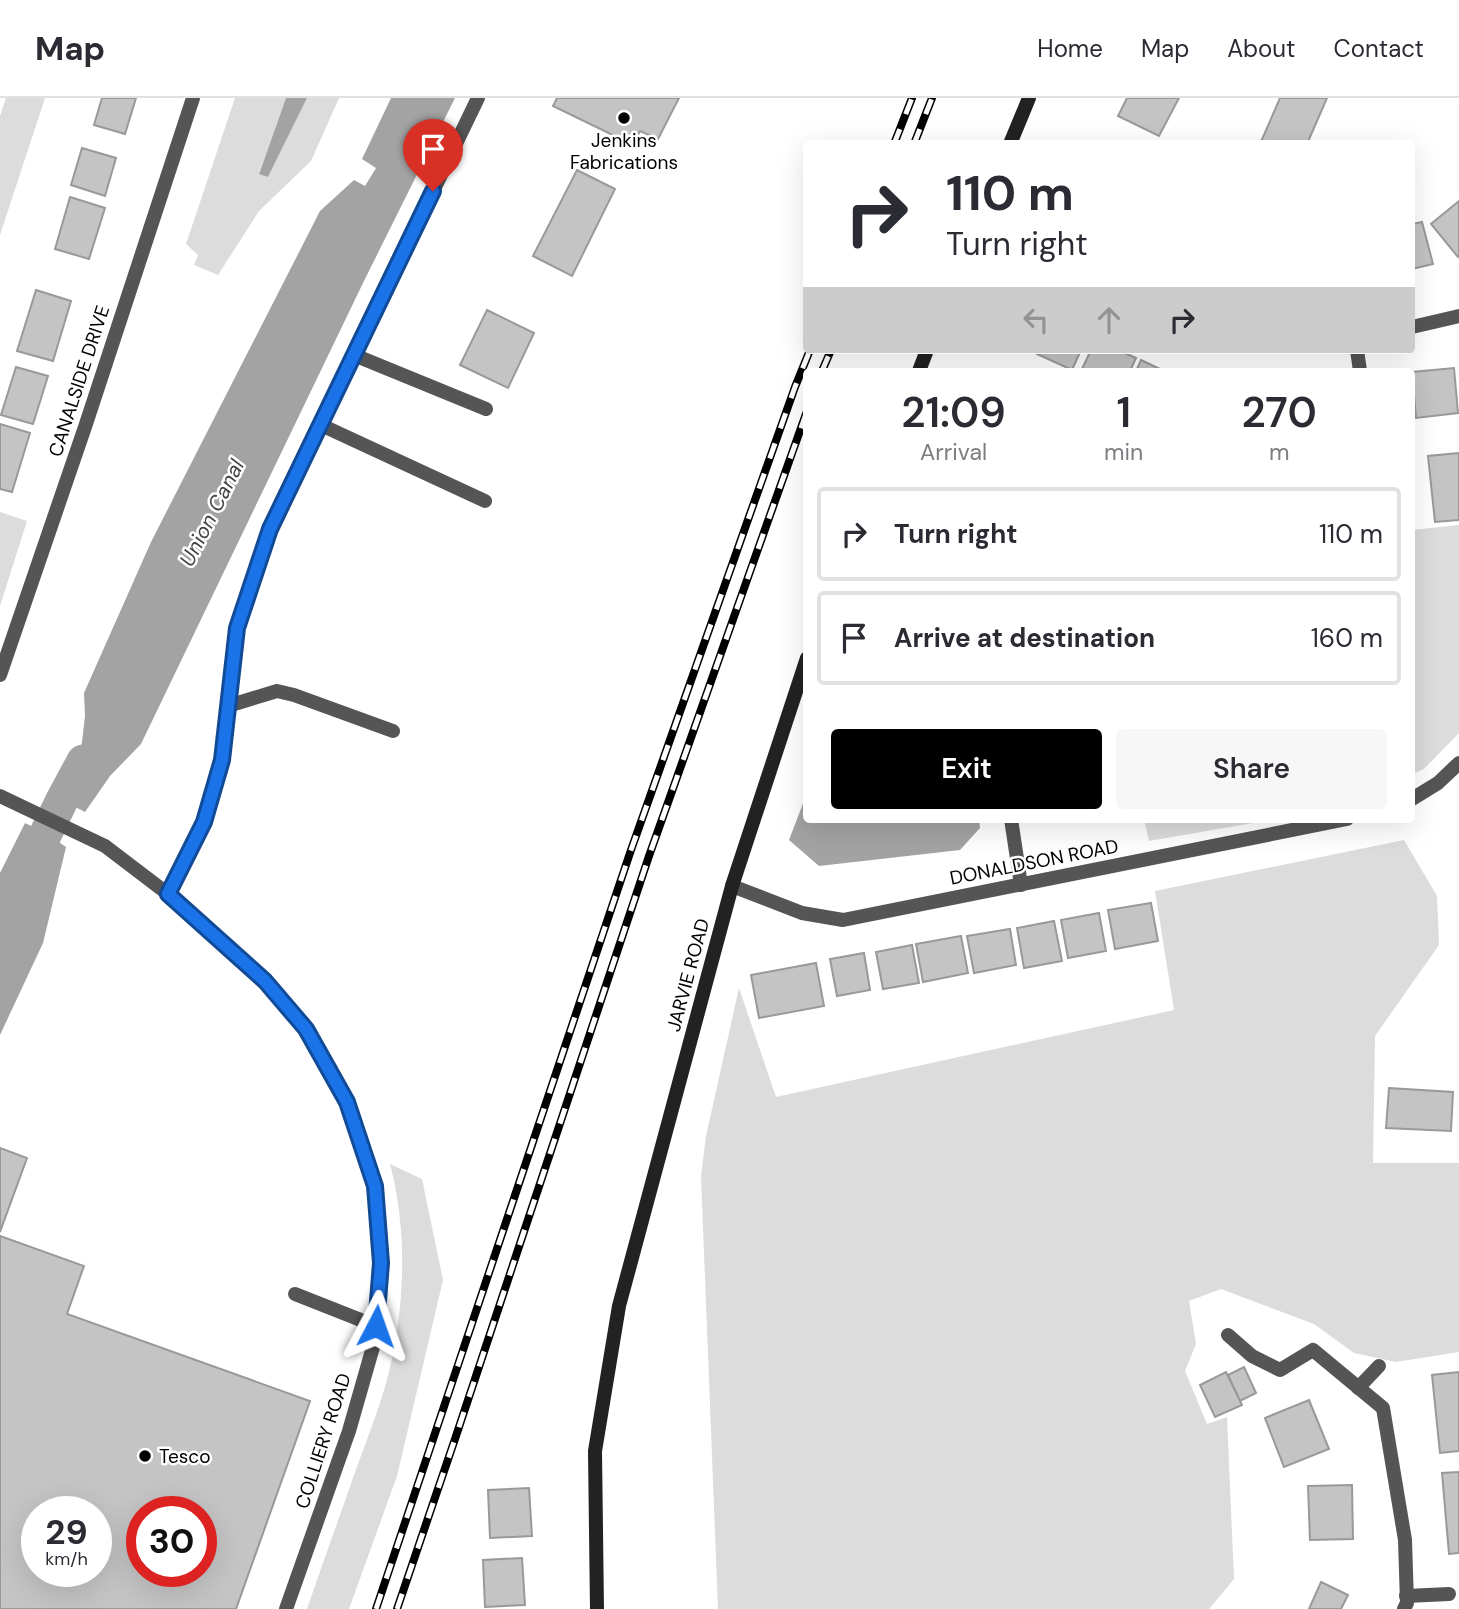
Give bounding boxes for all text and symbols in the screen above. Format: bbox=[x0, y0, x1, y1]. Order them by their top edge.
text: Map bbox=[35, 27, 105, 70]
text: Home bbox=[1037, 33, 1103, 64]
text: Map bbox=[1141, 33, 1189, 64]
text: About bbox=[1227, 33, 1296, 64]
text: Contact bbox=[1334, 33, 1424, 64]
marker: Jenkins Fabrications bbox=[616, 110, 632, 126]
pin bbox=[403, 119, 463, 191]
place label: Jenkins Fabrications bbox=[570, 128, 678, 175]
icon: arrive bbox=[414, 130, 452, 168]
text: 110 m bbox=[946, 161, 1074, 225]
icon: right bbox=[831, 168, 922, 259]
text: Turn right bbox=[946, 223, 1088, 265]
icon: left bbox=[1017, 301, 1055, 339]
icon: ahead bbox=[1090, 301, 1128, 339]
icon: right bbox=[1163, 301, 1201, 339]
street label: CANALSIDE DRIVE bbox=[43, 302, 115, 460]
text: 21:09 bbox=[901, 385, 1006, 440]
text: 1 bbox=[1116, 385, 1131, 440]
text: 270 bbox=[1241, 385, 1317, 440]
text: Arrival bbox=[920, 437, 987, 467]
text: min bbox=[1104, 437, 1143, 467]
text: m bbox=[1269, 437, 1289, 467]
water label: Union Canal bbox=[173, 455, 251, 571]
icon: right bbox=[835, 515, 873, 553]
text: Turn right bbox=[894, 517, 1018, 551]
text: 110 m bbox=[1319, 517, 1383, 551]
icon: arrive bbox=[835, 619, 873, 657]
text: Arrive at destination bbox=[894, 621, 1155, 655]
text: 160 m bbox=[1311, 621, 1383, 655]
button: Exit bbox=[831, 729, 1102, 809]
button: Share bbox=[1116, 729, 1387, 809]
street label: DONALDSON ROAD bbox=[948, 833, 1120, 891]
street label: JARVIE ROAD bbox=[661, 916, 715, 1034]
position arrow bbox=[339, 1289, 413, 1363]
street label: COLLIERY ROAD bbox=[289, 1370, 357, 1512]
place label: Tesco bbox=[159, 1444, 210, 1469]
marker: Tesco bbox=[137, 1448, 153, 1464]
speed limit sign: 30 bbox=[126, 1496, 217, 1587]
text: 29 bbox=[45, 1509, 88, 1555]
text: km/h bbox=[45, 1547, 88, 1571]

